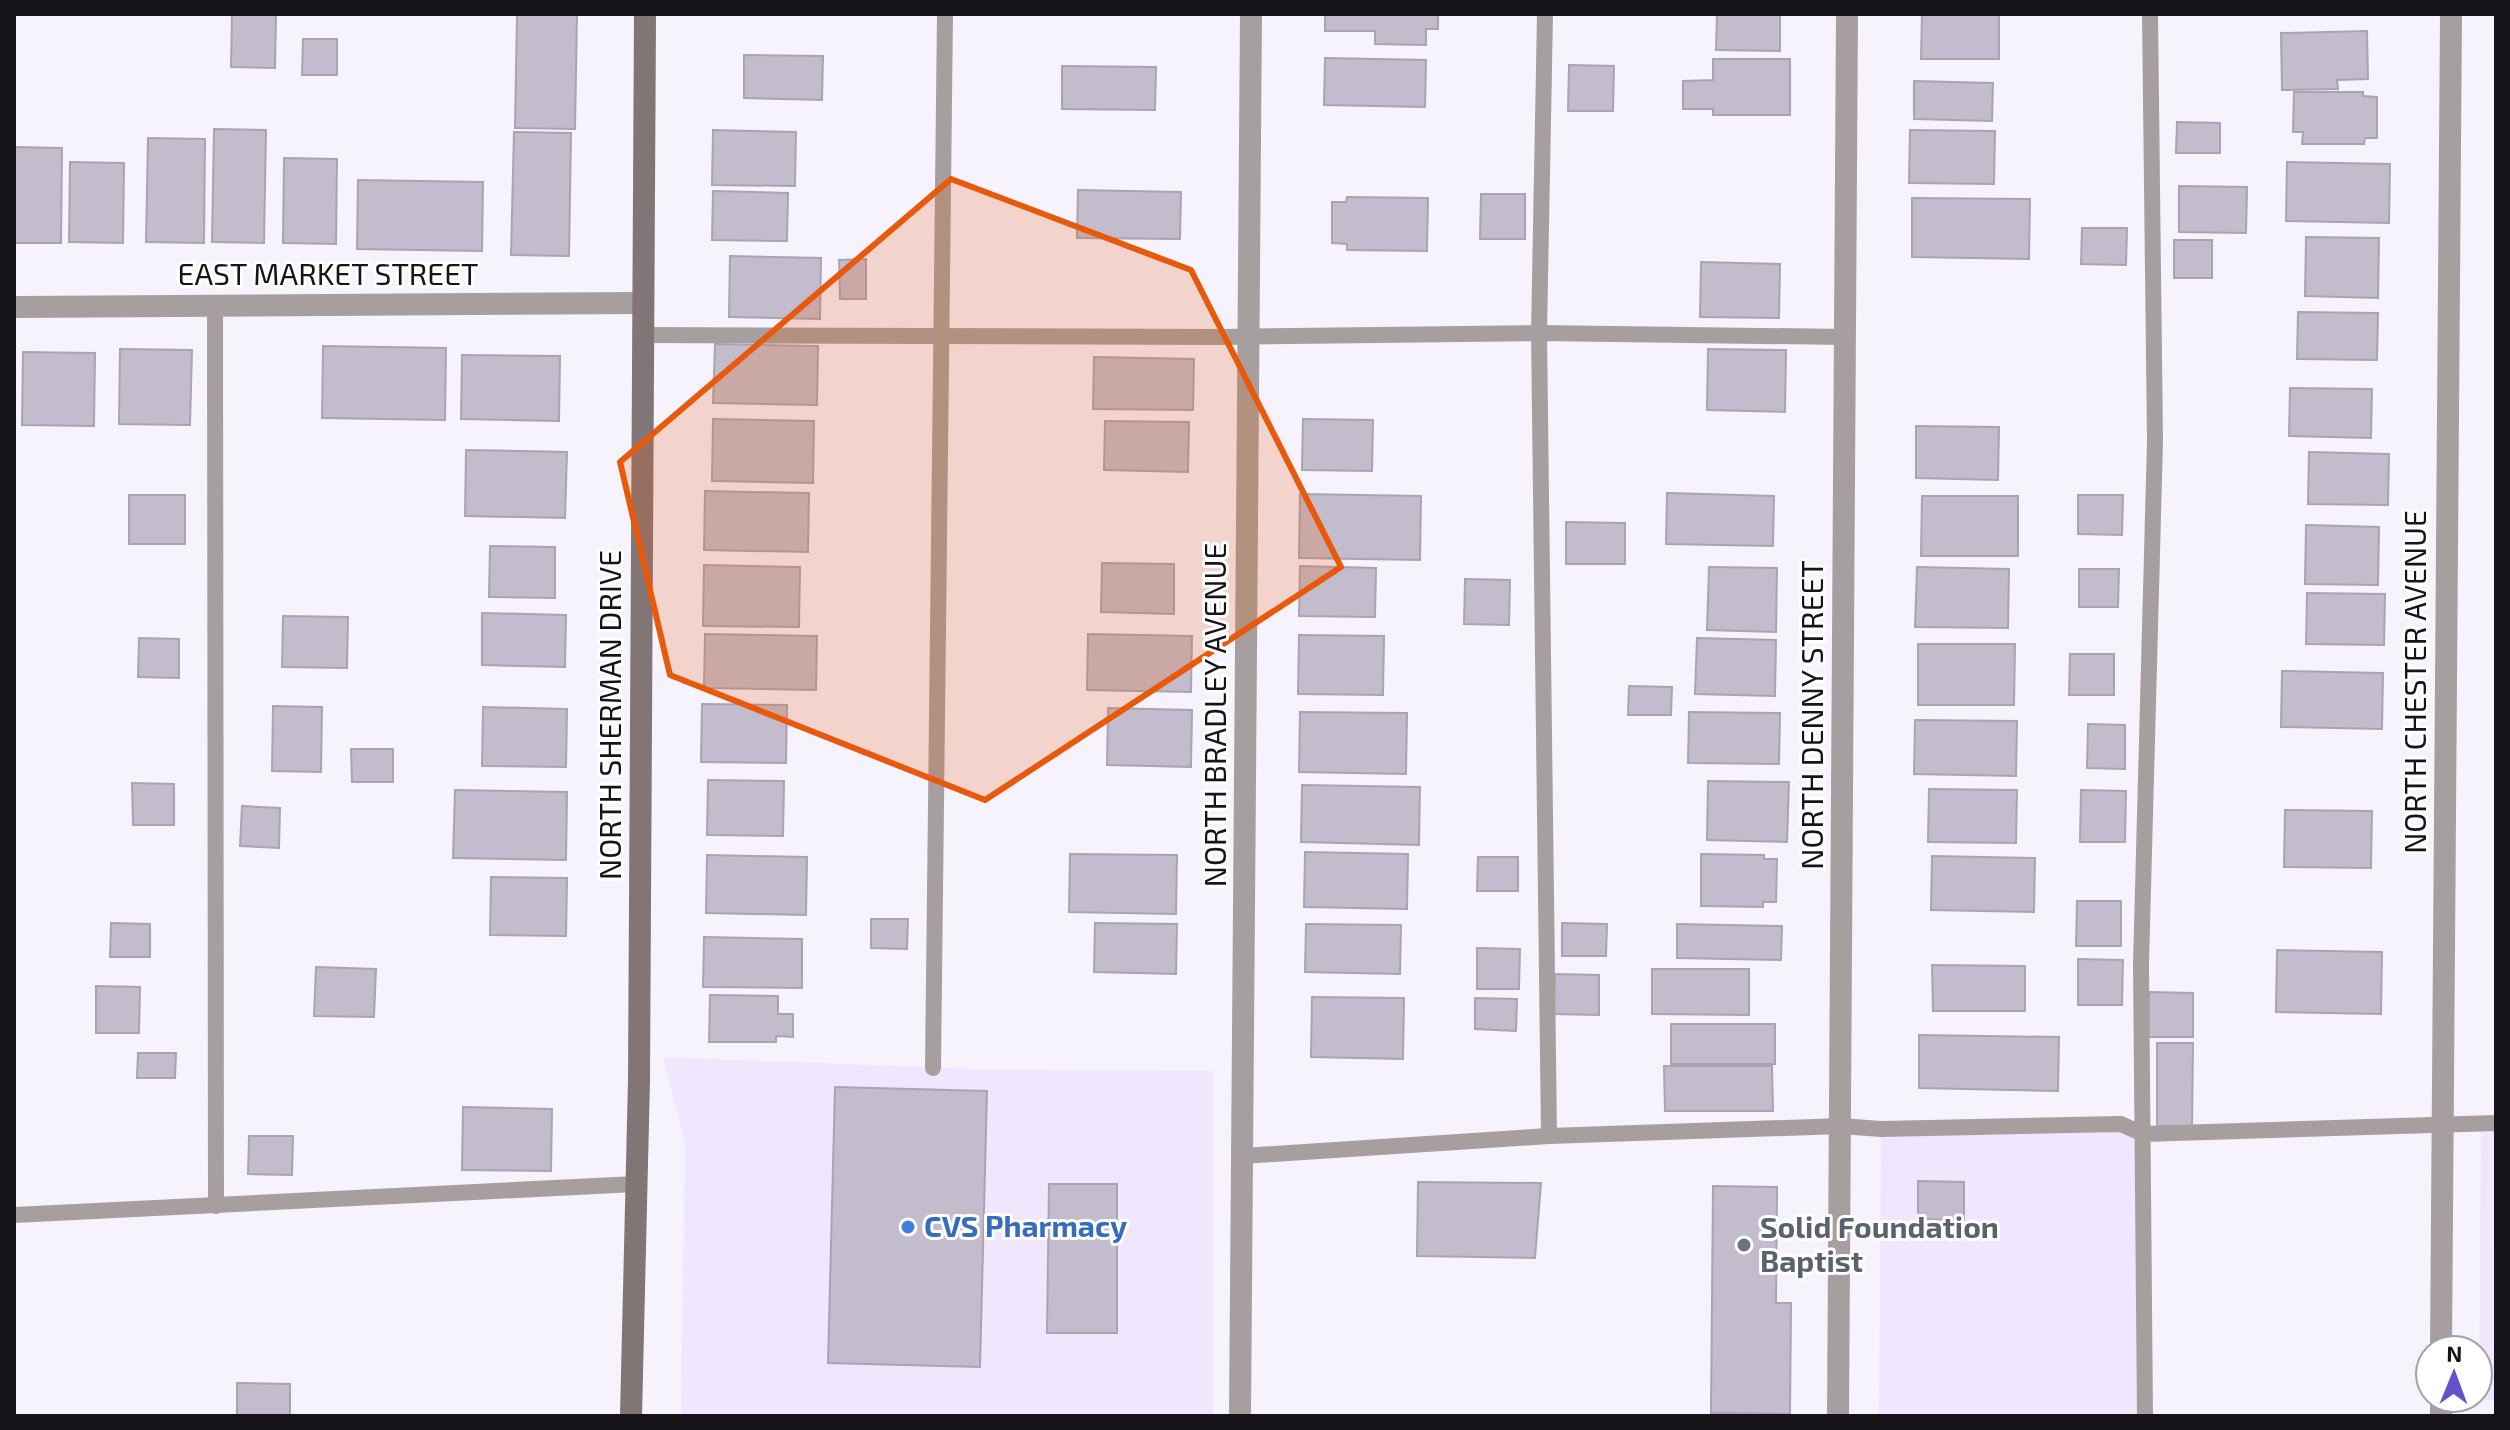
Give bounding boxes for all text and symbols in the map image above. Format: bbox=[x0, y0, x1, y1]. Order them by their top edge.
street label: EAST MARKET STREET bbox=[178, 255, 478, 291]
street label: NORTH CHESTER AVENUE bbox=[2396, 510, 2432, 854]
street label: NORTH BRADLEY AVENUE bbox=[1196, 543, 1232, 887]
street label: NORTH SHERMAN DRIVE bbox=[591, 550, 627, 880]
street label: NORTH DENNY STREET bbox=[1793, 560, 1829, 870]
place label: CVS Pharmacy bbox=[924, 1207, 1127, 1244]
place label: Solid Foundation Baptist bbox=[1760, 1208, 1999, 1278]
marker: CVS Pharmacy bbox=[899, 1218, 917, 1236]
marker: Solid Foundation Baptist bbox=[1735, 1236, 1753, 1254]
north arrow bbox=[2414, 1334, 2494, 1414]
text: N bbox=[2446, 1340, 2463, 1366]

